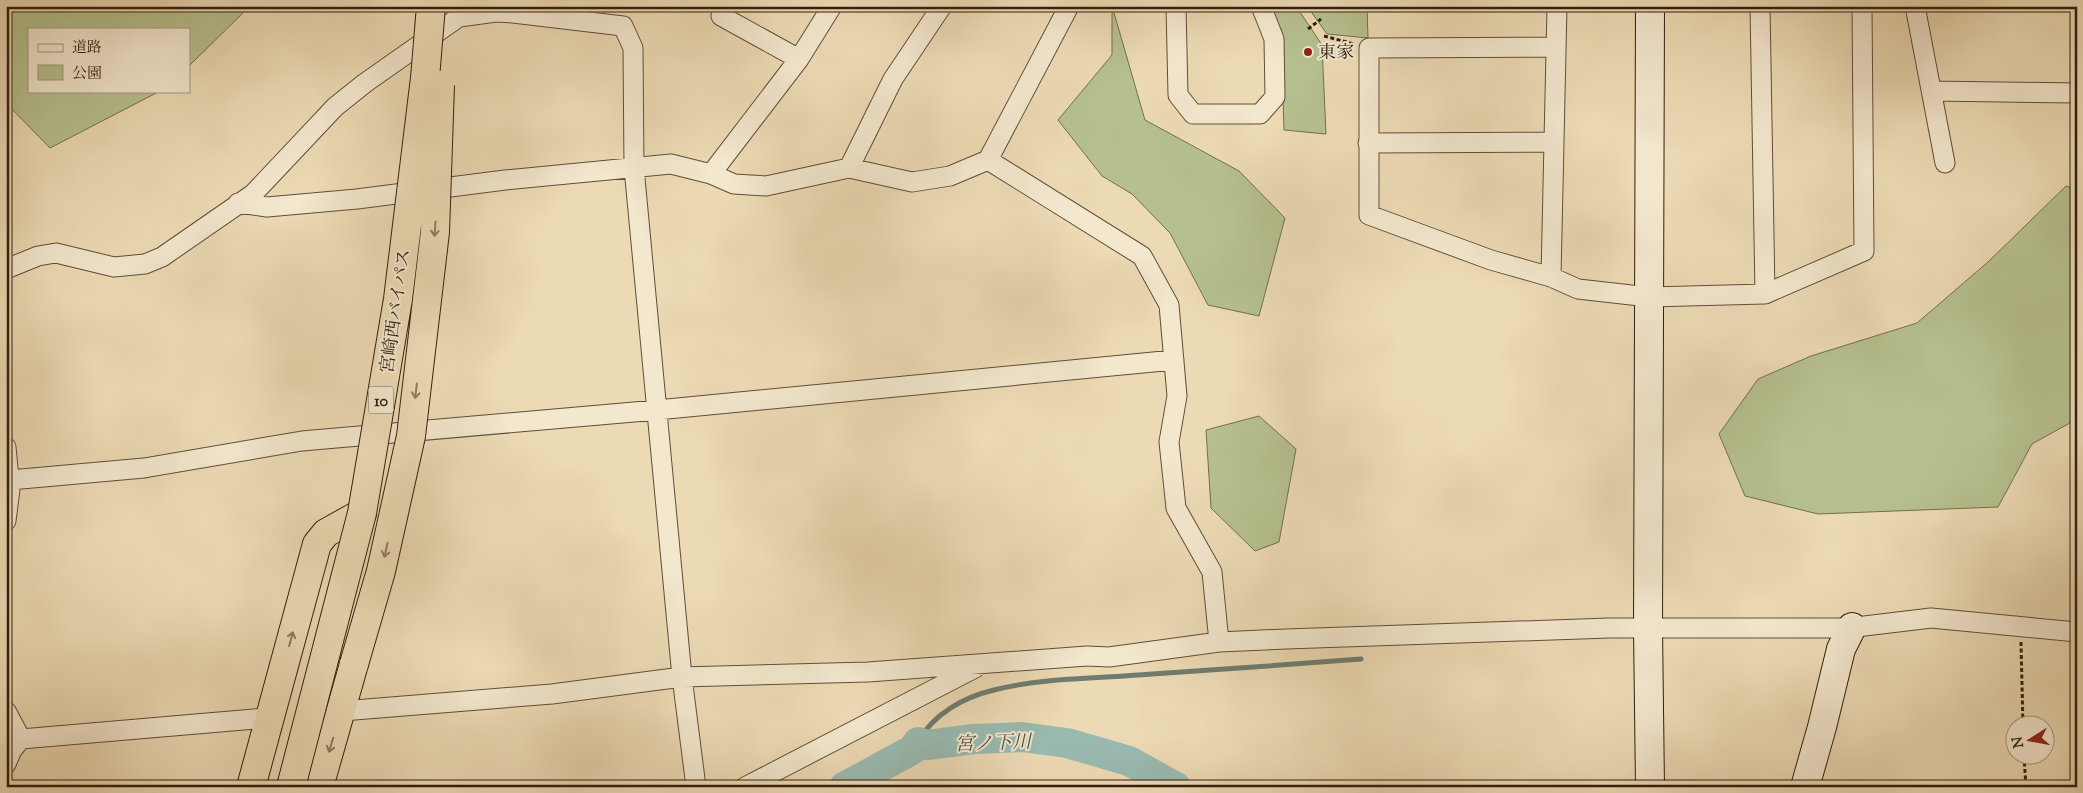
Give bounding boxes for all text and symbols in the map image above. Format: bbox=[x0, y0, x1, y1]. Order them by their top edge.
legend bbox=[28, 28, 190, 92]
text: 道路 bbox=[72, 38, 102, 59]
place label: 東家 bbox=[1318, 41, 1354, 67]
marker: 東家 bbox=[1302, 46, 1314, 58]
text: 公園 bbox=[72, 64, 102, 85]
one-way arrow bbox=[431, 221, 440, 237]
street label: 宮崎西バイパス bbox=[375, 247, 419, 375]
one-way arrow bbox=[411, 382, 421, 398]
road number: 10 bbox=[368, 386, 394, 414]
one-way arrow bbox=[381, 542, 390, 558]
one-way arrow bbox=[287, 631, 297, 647]
north arrow bbox=[2006, 716, 2056, 766]
water label: 宮ノ下川 bbox=[955, 730, 1034, 759]
text: N bbox=[2008, 735, 2030, 749]
one-way arrow bbox=[326, 737, 336, 753]

